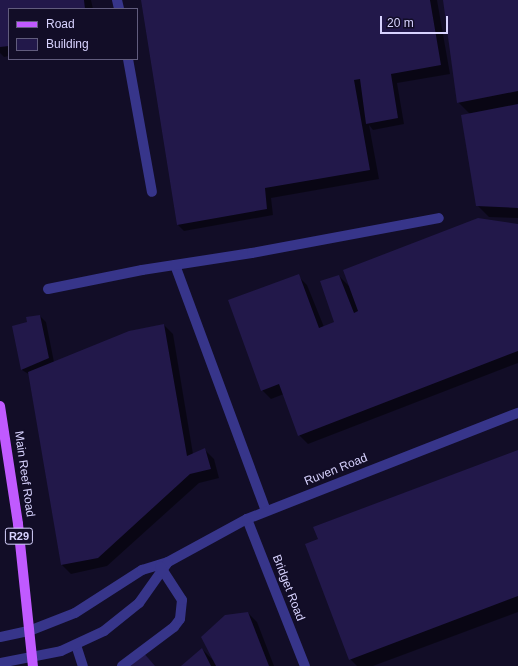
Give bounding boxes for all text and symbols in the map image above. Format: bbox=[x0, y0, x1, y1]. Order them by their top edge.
legend bbox=[8, 8, 138, 60]
scale bar bbox=[382, 8, 450, 34]
text: 20 m bbox=[387, 16, 414, 30]
text: Road bbox=[46, 17, 75, 31]
text: Building bbox=[46, 37, 89, 51]
street label: Main Reef Road bbox=[11, 430, 37, 518]
street label: Ruven Road bbox=[302, 451, 370, 489]
road number: R29 bbox=[4, 527, 34, 545]
street label: Bridget Road bbox=[269, 553, 307, 623]

